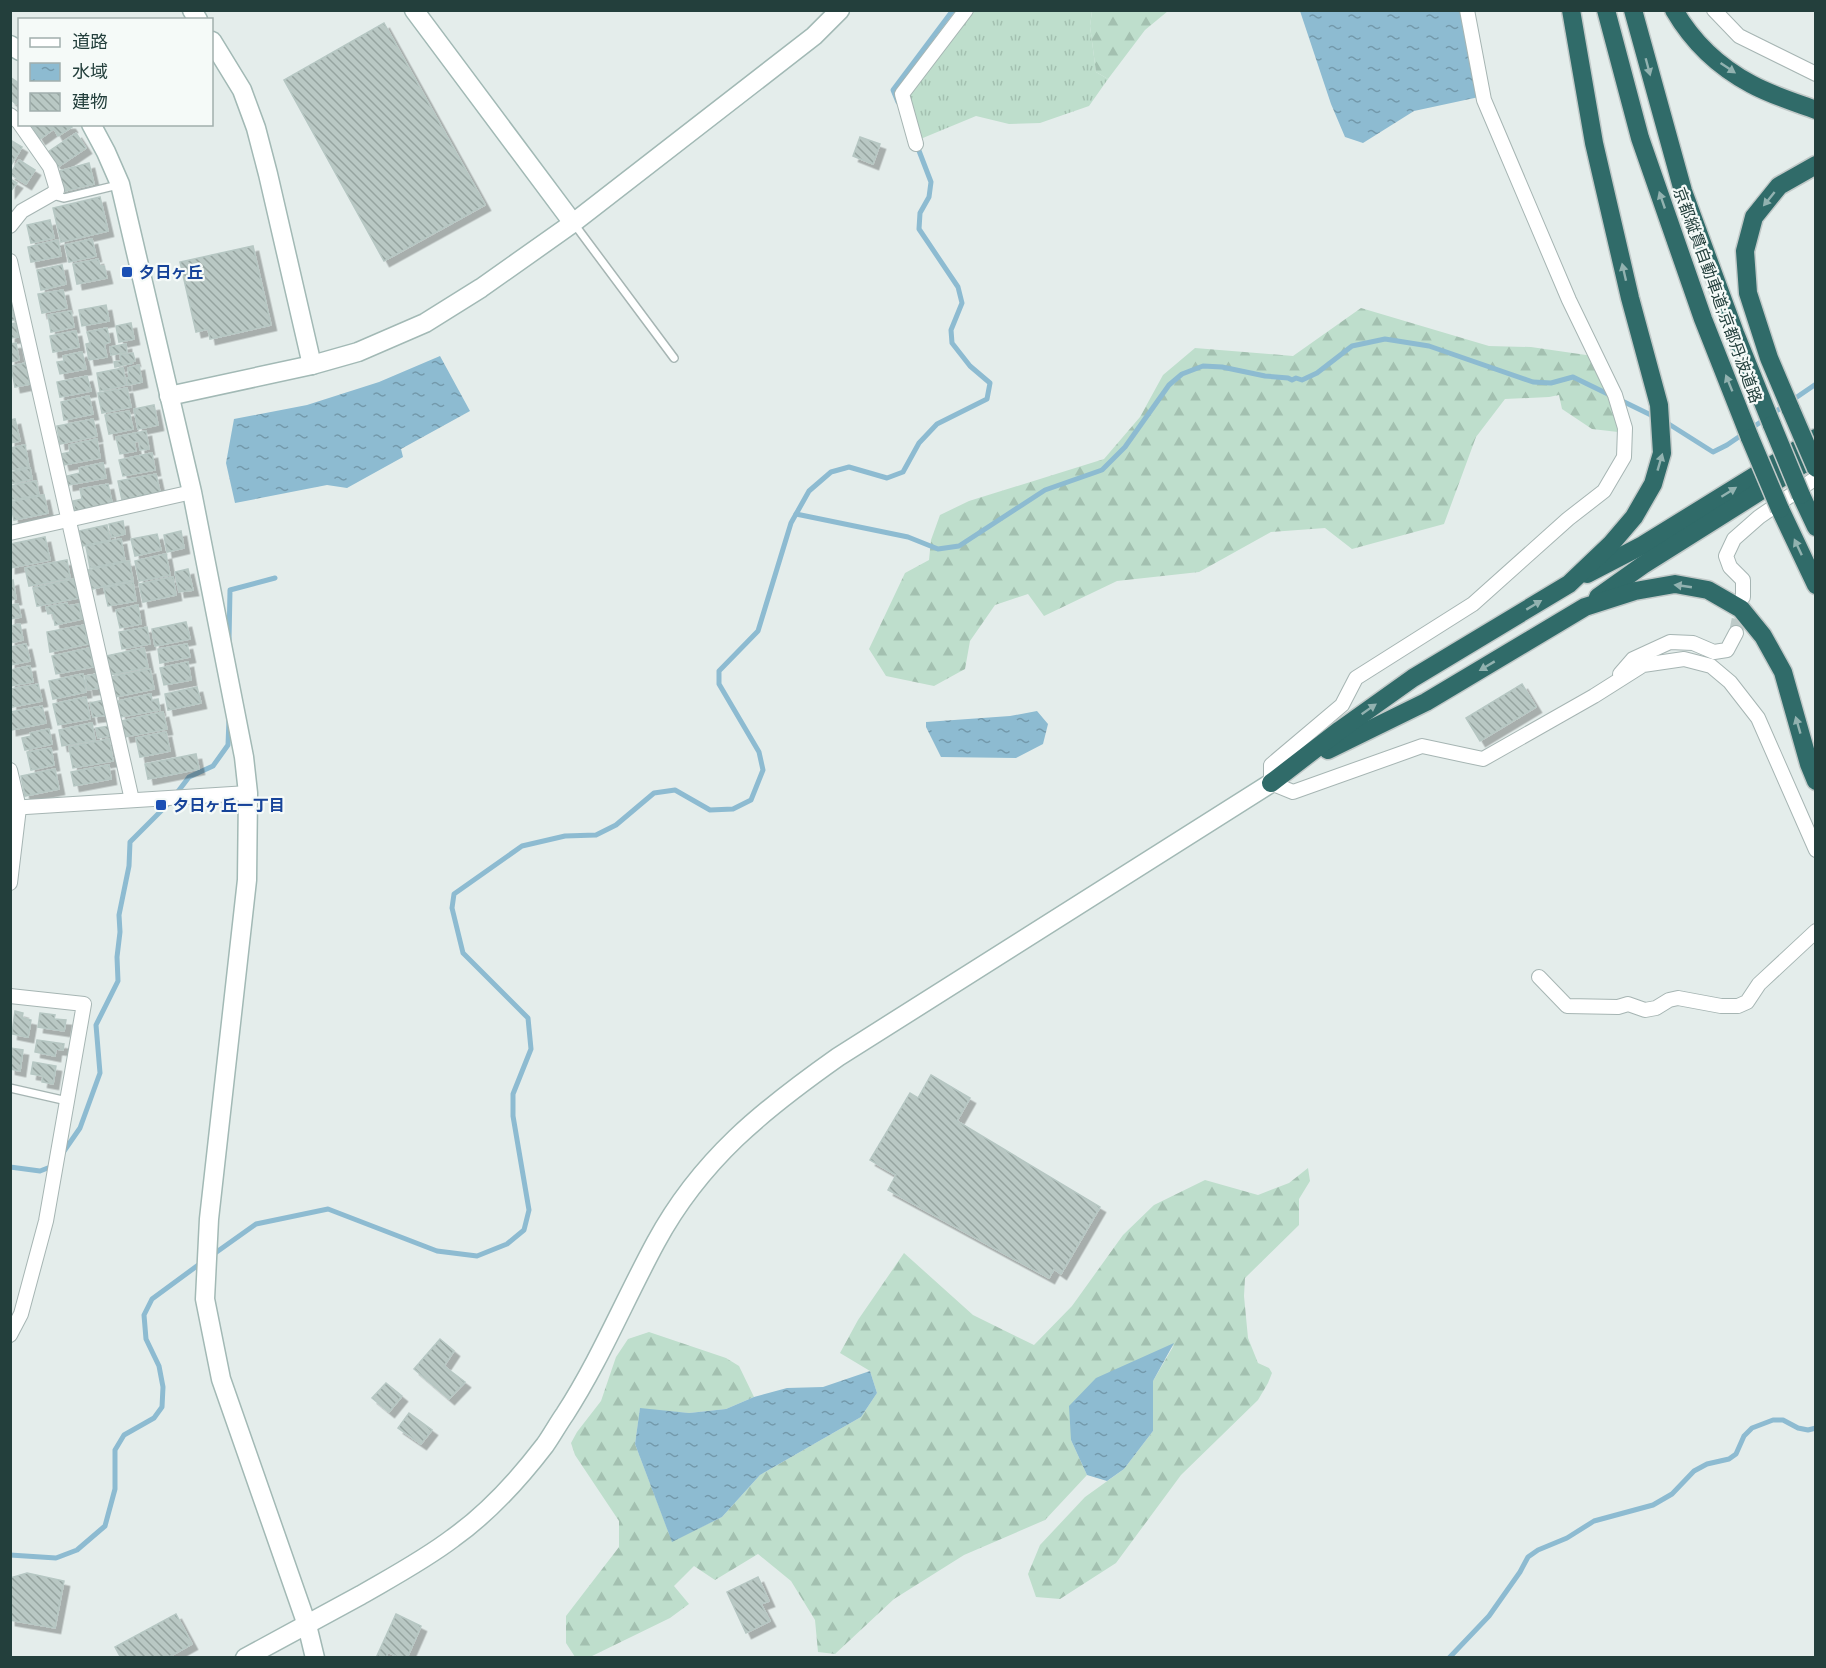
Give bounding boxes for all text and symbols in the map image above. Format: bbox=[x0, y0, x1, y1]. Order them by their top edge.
legend bbox=[18, 18, 213, 126]
text: 道路 bbox=[72, 32, 108, 52]
one-way arrow bbox=[1644, 58, 1653, 76]
text: 水域 bbox=[72, 62, 108, 82]
one-way arrow bbox=[1719, 62, 1735, 74]
text: 建物 bbox=[72, 92, 108, 112]
street label: 京都縦貫自動車道;京都丹波道路 bbox=[1670, 185, 1765, 405]
one-way arrow bbox=[1656, 191, 1666, 209]
one-way arrow bbox=[1763, 191, 1775, 206]
one-way arrow bbox=[1619, 263, 1629, 282]
place label: 夕日ヶ丘 bbox=[139, 264, 203, 281]
marker: 夕日ヶ丘 bbox=[120, 265, 134, 279]
one-way arrow bbox=[1724, 374, 1734, 392]
one-way arrow bbox=[1655, 453, 1665, 471]
one-way arrow bbox=[1721, 486, 1737, 497]
one-way arrow bbox=[1793, 538, 1803, 556]
one-way arrow bbox=[1673, 581, 1692, 590]
one-way arrow bbox=[1526, 600, 1543, 610]
one-way arrow bbox=[1479, 660, 1495, 671]
one-way arrow bbox=[1361, 703, 1377, 715]
one-way arrow bbox=[1793, 716, 1802, 734]
place label: 夕日ヶ丘一丁目 bbox=[173, 797, 285, 814]
marker: 夕日ヶ丘一丁目 bbox=[154, 798, 168, 812]

